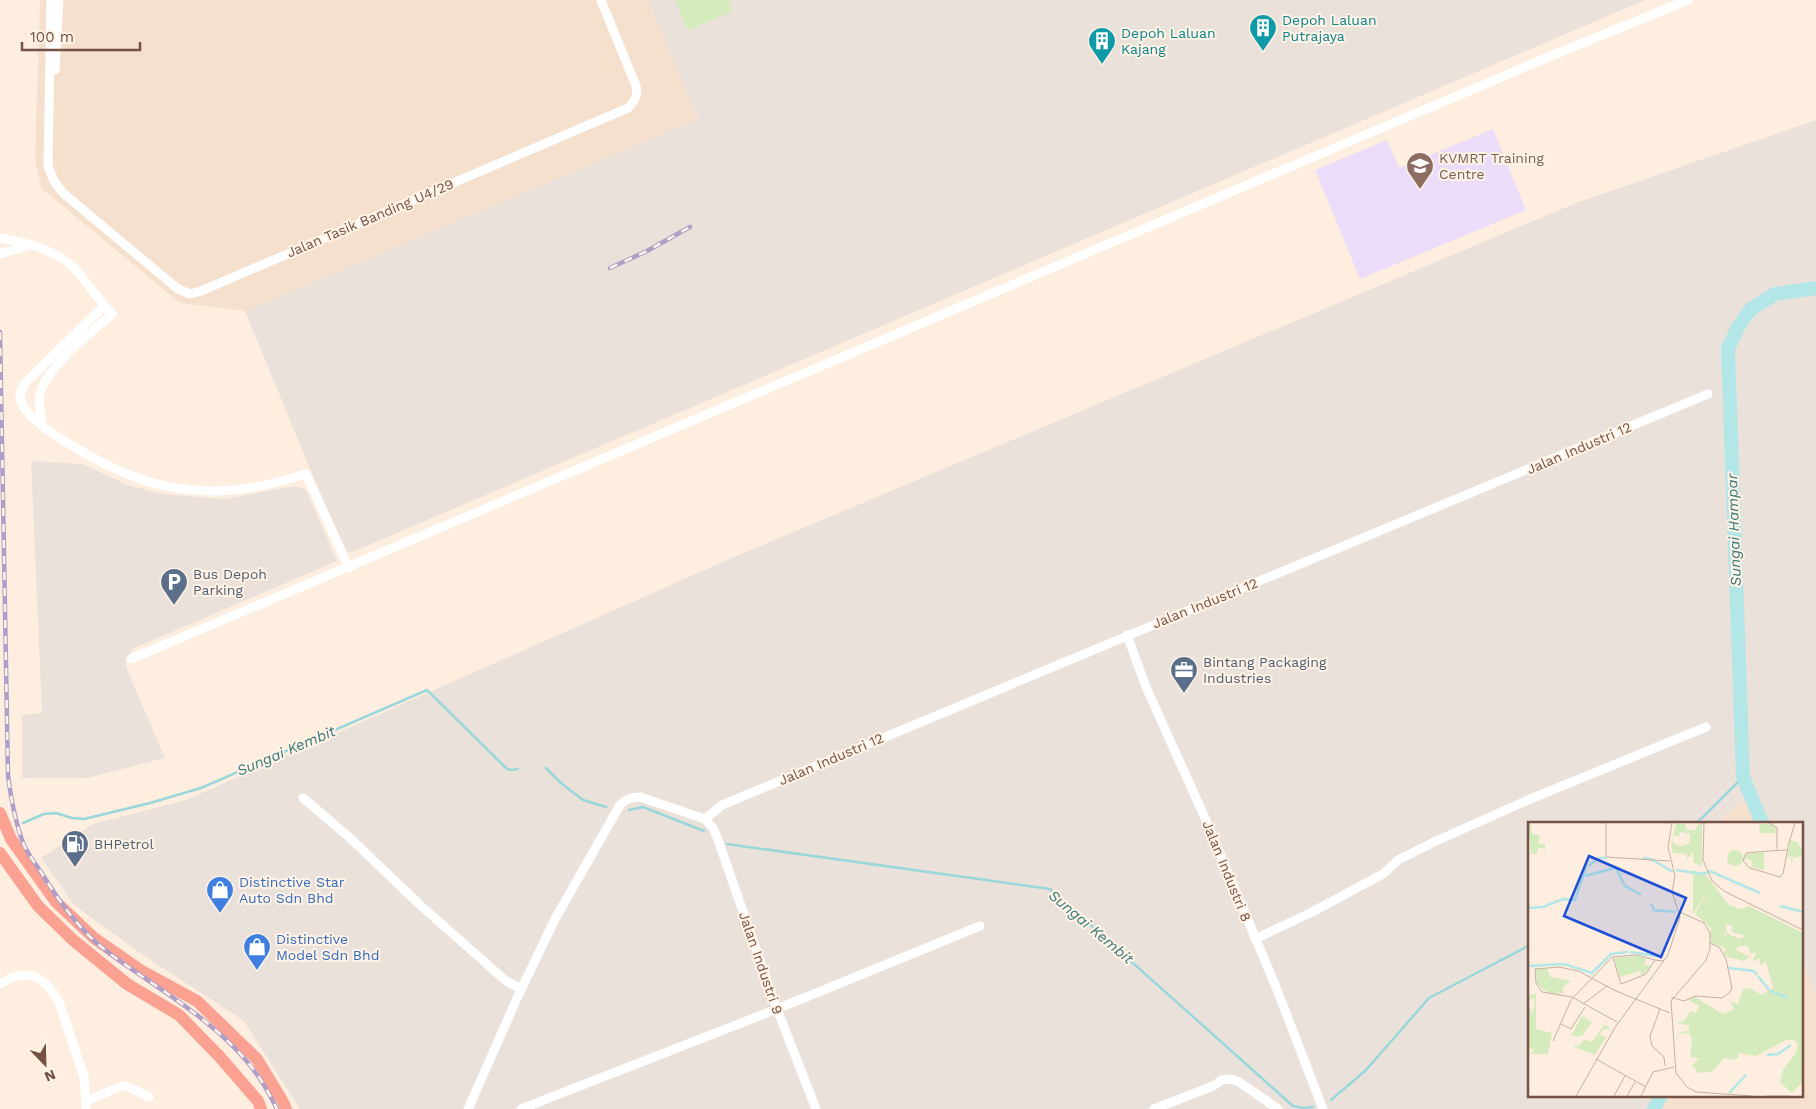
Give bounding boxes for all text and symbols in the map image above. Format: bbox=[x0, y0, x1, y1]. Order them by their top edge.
place label: Depoh Laluan Putrajaya bbox=[1282, 12, 1377, 44]
building icon: Depoh Laluan Putrajaya bbox=[1248, 13, 1278, 52]
scale bar bbox=[22, 20, 140, 52]
place label: Depoh Laluan Kajang bbox=[1121, 25, 1216, 57]
building icon: Depoh Laluan Kajang bbox=[1087, 26, 1117, 65]
text: 100 m bbox=[30, 28, 74, 46]
place label: KVMRT Training Centre bbox=[1439, 150, 1544, 182]
school or university icon: KVMRT Training Centre bbox=[1405, 151, 1435, 190]
street label: Jalan Tasik Banding U4/29 bbox=[284, 176, 456, 260]
street label: Jalan Industri 12 bbox=[1524, 419, 1634, 477]
water label: Sungai Hampar bbox=[1723, 472, 1745, 587]
place label: Bus Depoh Parking bbox=[193, 566, 267, 598]
parking icon: Bus Depoh Parking bbox=[159, 567, 189, 606]
street label: Jalan Industri 12 bbox=[1150, 575, 1260, 631]
place label: Bintang Packaging Industries bbox=[1203, 654, 1327, 686]
office icon: Bintang Packaging Industries bbox=[1169, 655, 1199, 694]
water label: Sungai Kembit bbox=[234, 722, 339, 780]
street label: Jalan Industri 12 bbox=[776, 730, 886, 788]
street label: Jalan Industri 8 bbox=[1199, 818, 1255, 924]
inset map bbox=[1528, 822, 1804, 1096]
fuel station icon: BHPetrol bbox=[60, 829, 90, 868]
place label: BHPetrol bbox=[94, 836, 154, 852]
place label: Distinctive Star Auto Sdn Bhd bbox=[239, 874, 345, 906]
shop icon: Distinctive Star Auto Sdn Bhd bbox=[205, 875, 235, 914]
water label: Sungai Kembit bbox=[1045, 886, 1138, 968]
street label: Jalan Industri 9 bbox=[736, 910, 786, 1016]
place label: Distinctive Model Sdn Bhd bbox=[276, 931, 379, 963]
shop icon: Distinctive Model Sdn Bhd bbox=[242, 932, 272, 971]
north arrow bbox=[20, 1039, 70, 1089]
text: N bbox=[42, 1067, 58, 1085]

